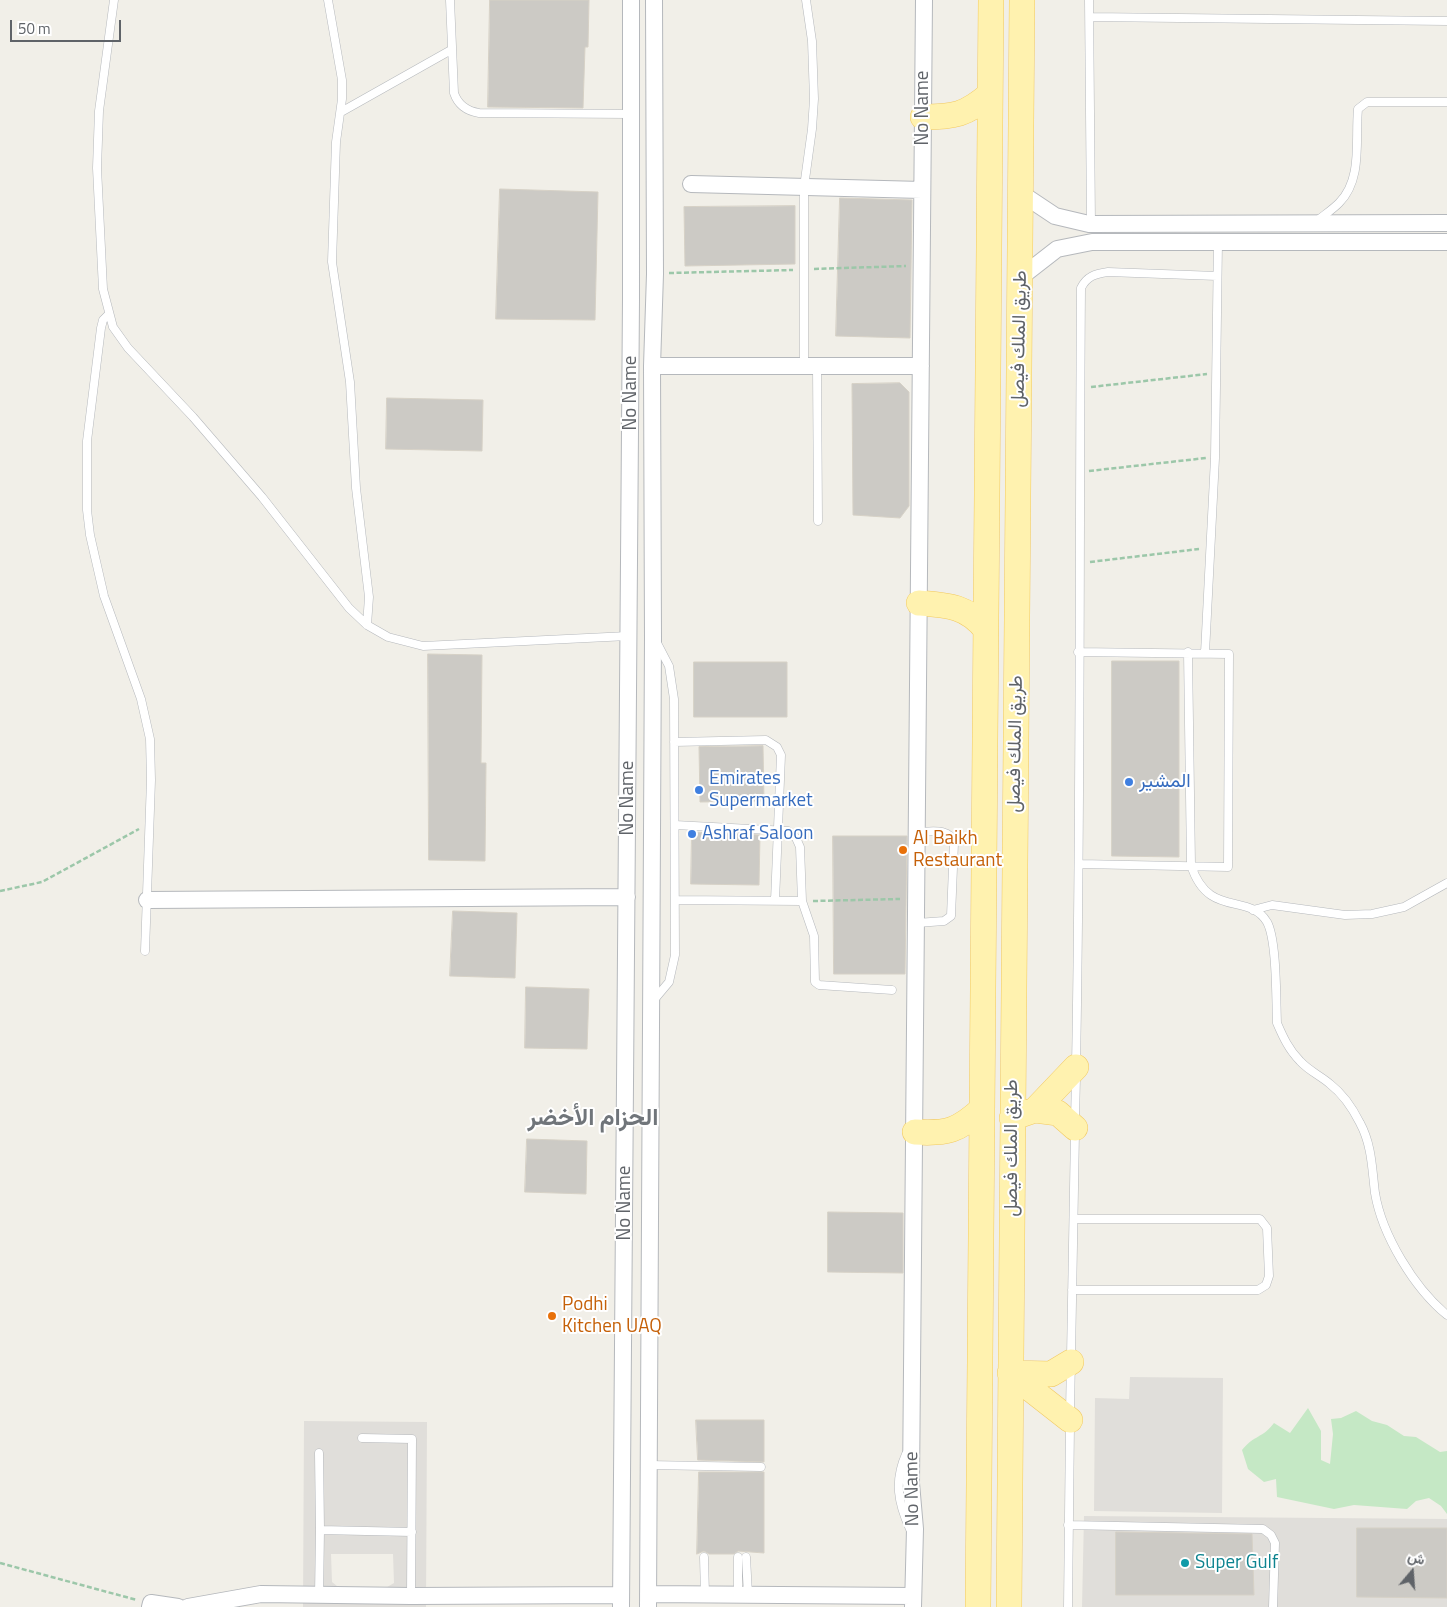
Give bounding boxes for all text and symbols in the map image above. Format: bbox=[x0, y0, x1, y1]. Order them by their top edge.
scale bar bbox=[12, 10, 124, 42]
text: 50 m bbox=[18, 17, 51, 40]
street label: No Name bbox=[912, 71, 934, 145]
street label: طريق الملك فيصل bbox=[1007, 270, 1033, 408]
street label: No Name bbox=[620, 356, 642, 430]
street label: طريق الملك فيصل bbox=[1003, 675, 1029, 813]
street label: No Name bbox=[617, 761, 639, 835]
place label: Emirates Supermarket bbox=[709, 768, 813, 812]
place label: المشير bbox=[1139, 771, 1191, 793]
marker: المشير bbox=[1123, 776, 1135, 788]
marker: Emirates Supermarket bbox=[693, 784, 705, 796]
place label: Ashraf Saloon bbox=[702, 823, 813, 845]
marker: Ashraf Saloon bbox=[686, 828, 698, 840]
place label: Al Baikh Restaurant bbox=[913, 828, 1002, 872]
marker: Al Baikh Restaurant bbox=[897, 844, 909, 856]
street label: طريق الملك فيصل bbox=[1001, 1079, 1023, 1217]
district label: الحزام الأخضر bbox=[528, 1105, 658, 1133]
street label: No Name bbox=[614, 1166, 636, 1240]
place label: Podhi Kitchen UAQ bbox=[562, 1294, 662, 1338]
marker: Podhi Kitchen UAQ bbox=[546, 1310, 558, 1322]
street label: No Name bbox=[901, 1451, 925, 1527]
text: ش bbox=[1406, 1545, 1428, 1570]
north arrow bbox=[1387, 1547, 1437, 1597]
place label: Super Gulf bbox=[1195, 1552, 1278, 1574]
marker: Super Gulf bbox=[1179, 1557, 1191, 1569]

